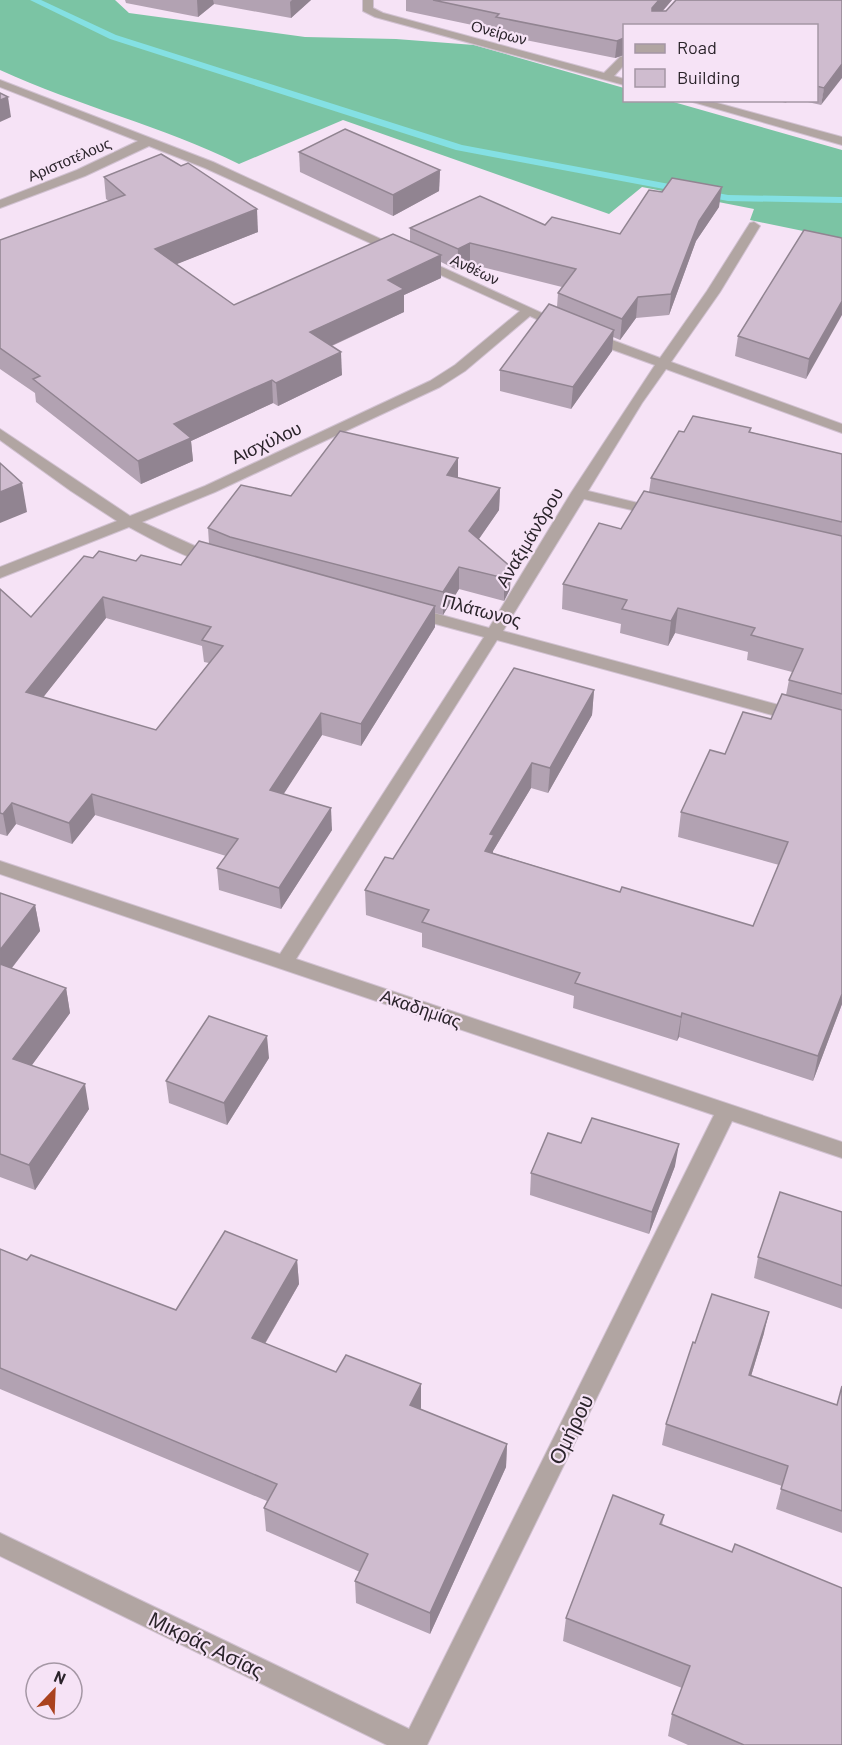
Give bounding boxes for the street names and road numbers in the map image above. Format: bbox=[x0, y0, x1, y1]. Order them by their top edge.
street label: Ονείρων bbox=[469, 16, 529, 48]
street label: Αριστοτέλους bbox=[25, 133, 113, 185]
street label: Ανθέων bbox=[448, 250, 502, 288]
street label: Αισχύλου bbox=[227, 416, 305, 468]
street label: Αναξιμάνδρου bbox=[491, 483, 567, 591]
street label: Πλάτωνος bbox=[440, 589, 524, 631]
street label: Ακαδημίας bbox=[378, 984, 465, 1032]
street label: Ομήρου bbox=[542, 1390, 598, 1468]
street label: Μικράς Ασίας bbox=[145, 1605, 269, 1683]

